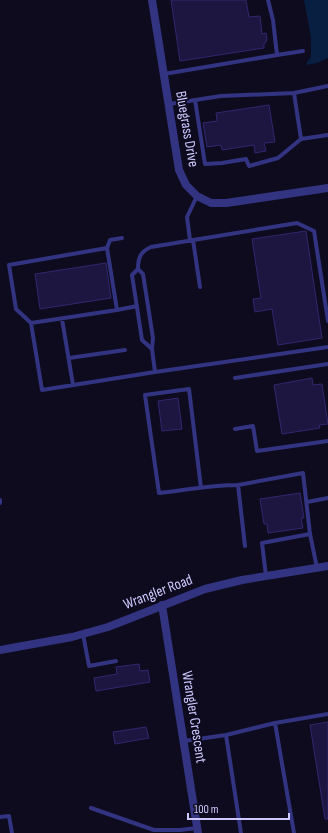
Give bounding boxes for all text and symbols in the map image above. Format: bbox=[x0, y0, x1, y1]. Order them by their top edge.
street label: Bluegrass Drive bbox=[171, 90, 203, 168]
street label: Wrangler Road bbox=[121, 570, 195, 614]
street label: Wrangler Crescent bbox=[177, 670, 211, 765]
scale bar bbox=[188, 795, 289, 821]
text: 100 m bbox=[194, 802, 219, 817]

